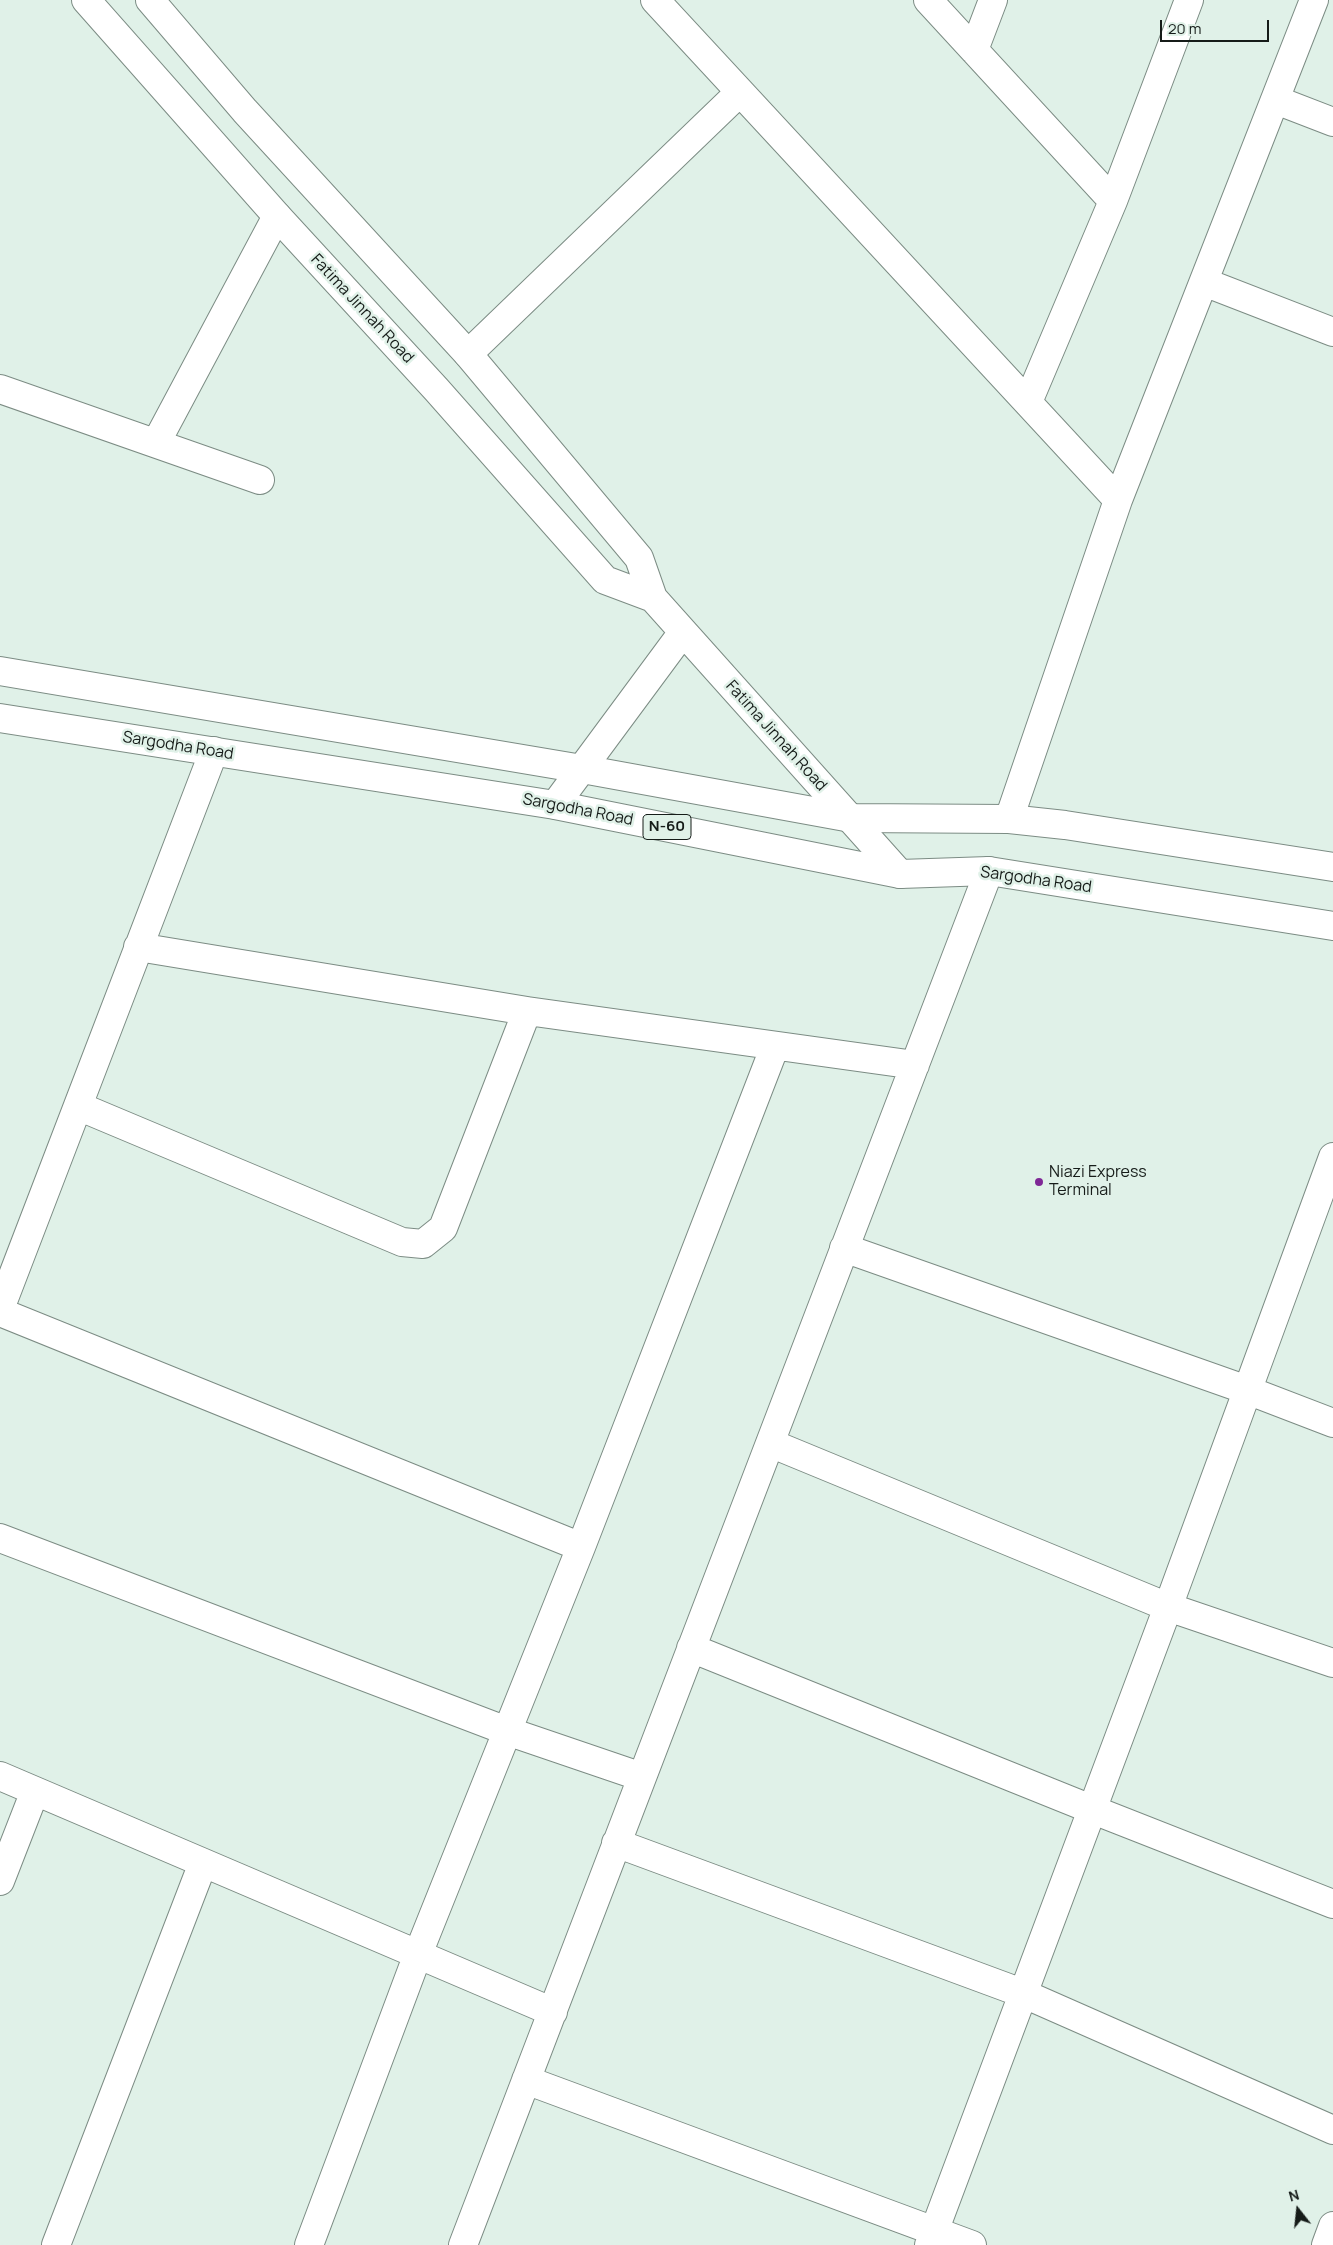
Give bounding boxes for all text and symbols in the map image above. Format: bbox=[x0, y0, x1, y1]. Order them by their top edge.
scale bar bbox=[1163, 10, 1272, 42]
text: 20 m bbox=[1168, 18, 1201, 39]
street label: Fatima Jinnah Road bbox=[307, 250, 417, 368]
street label: Fatima Jinnah Road bbox=[721, 677, 831, 795]
street label: Sargodha Road bbox=[121, 728, 235, 764]
street label: Sargodha Road bbox=[521, 790, 635, 830]
road number: N-60 bbox=[643, 814, 691, 840]
street label: Sargodha Road bbox=[979, 863, 1093, 897]
place label: Niazi Express Terminal bbox=[1049, 1163, 1147, 1201]
marker: Niazi Express Terminal bbox=[1033, 1176, 1045, 1188]
north arrow bbox=[1273, 2185, 1323, 2235]
text: N bbox=[1286, 2185, 1301, 2206]

